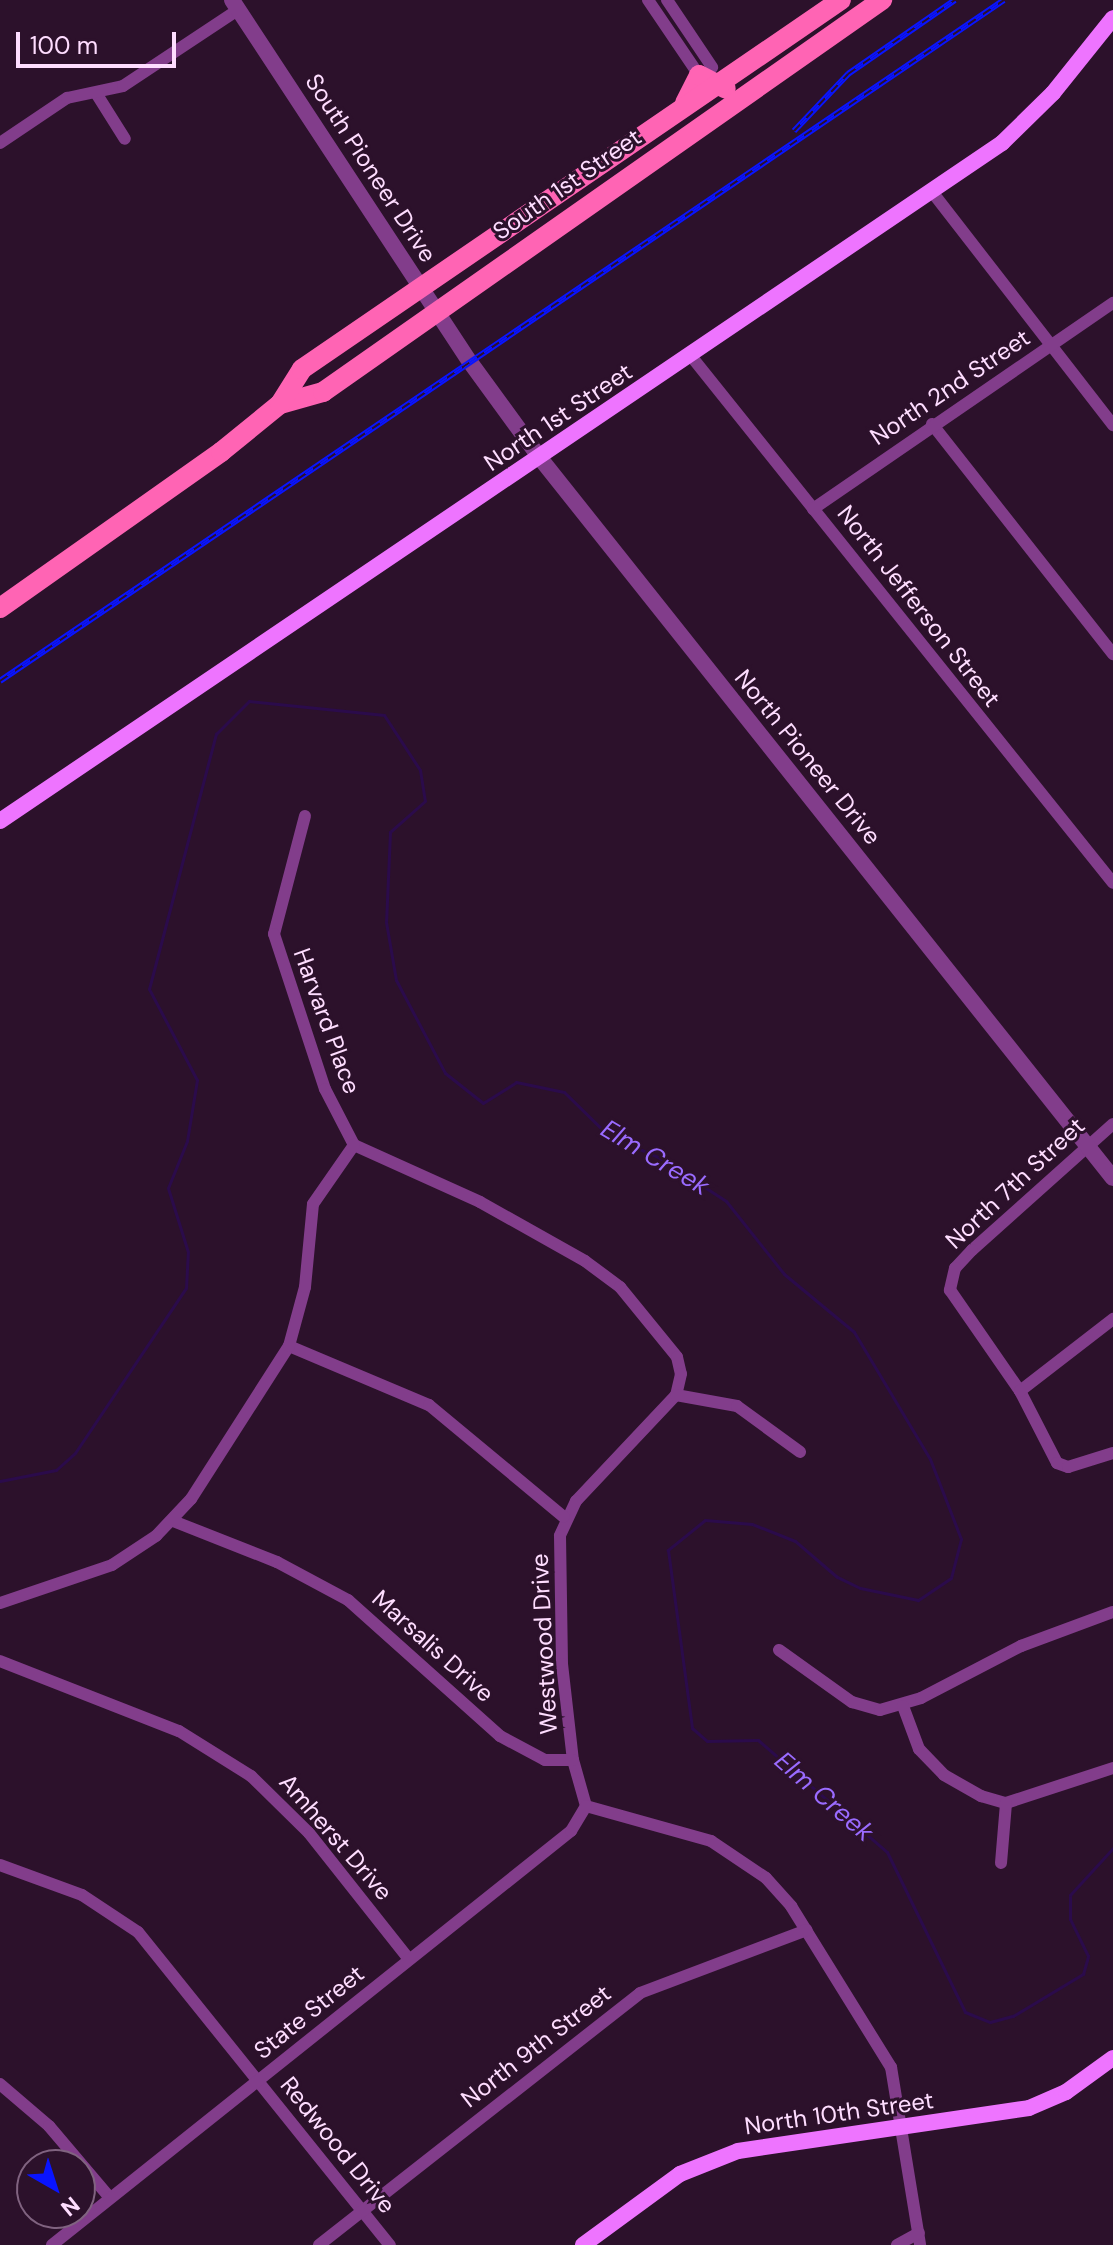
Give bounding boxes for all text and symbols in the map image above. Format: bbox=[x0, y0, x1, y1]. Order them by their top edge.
scale bar bbox=[20, 16, 180, 66]
text: 100 m bbox=[30, 30, 98, 61]
street label: South Pioneer Drive bbox=[299, 69, 443, 267]
street label: South 1st Street bbox=[487, 122, 647, 246]
street label: North 2nd Street bbox=[865, 323, 1035, 451]
street label: North 1st Street bbox=[479, 357, 637, 477]
street label: North Jefferson Street bbox=[831, 500, 1007, 712]
street label: North Pioneer Drive bbox=[729, 664, 887, 850]
street label: Harvard Place bbox=[287, 944, 367, 1098]
street label: North 7th Street bbox=[939, 1111, 1091, 1255]
water label: Elm Creek bbox=[595, 1113, 715, 1203]
street label: Westwood Drive bbox=[525, 1553, 563, 1735]
street label: Marsalis Drive bbox=[366, 1584, 500, 1708]
water label: Elm Creek bbox=[768, 1745, 880, 1849]
street label: Amherst Drive bbox=[273, 1768, 399, 1906]
street label: State Street bbox=[248, 1959, 370, 2065]
street label: North 9th Street bbox=[455, 1979, 617, 2113]
street label: Redwood Drive bbox=[274, 2071, 402, 2219]
street label: North 10th Street bbox=[743, 2085, 935, 2141]
north arrow bbox=[16, 2149, 96, 2229]
text: N bbox=[55, 2190, 86, 2223]

